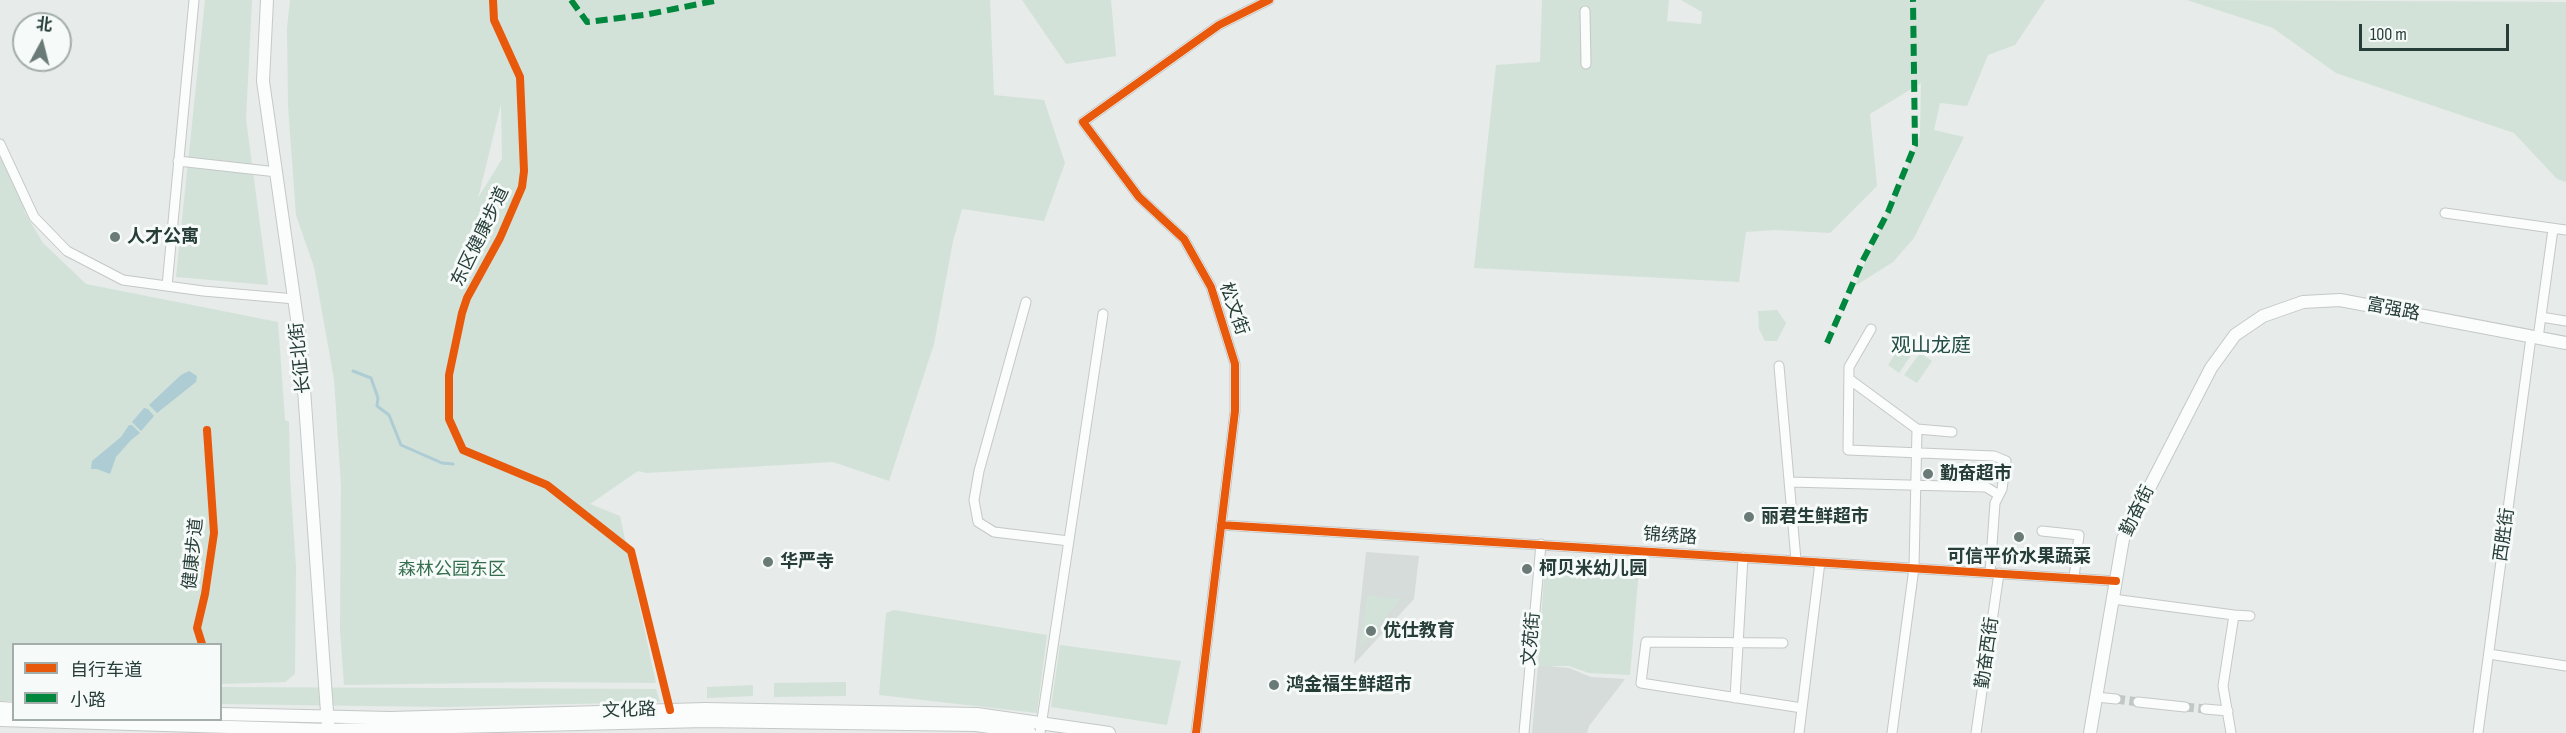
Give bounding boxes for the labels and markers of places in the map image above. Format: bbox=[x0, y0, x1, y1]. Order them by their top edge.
place label: 人才公寓 bbox=[127, 226, 199, 248]
marker: 人才公寓 bbox=[108, 230, 122, 244]
place label: 勤奋超市 bbox=[1940, 463, 2012, 485]
marker: 勤奋超市 bbox=[1921, 467, 1935, 481]
place label: 丽君生鲜超市 bbox=[1761, 506, 1869, 528]
marker: 丽君生鲜超市 bbox=[1742, 510, 1756, 524]
marker: 可信平价水果蔬菜 bbox=[2012, 530, 2026, 544]
place label: 可信平价水果蔬菜 bbox=[1947, 546, 2091, 568]
place label: 华严寺 bbox=[780, 551, 834, 573]
marker: 华严寺 bbox=[761, 555, 775, 569]
place label: 柯贝米幼儿园 bbox=[1539, 558, 1647, 580]
marker: 柯贝米幼儿园 bbox=[1520, 562, 1534, 576]
place label: 优仕教育 bbox=[1383, 620, 1455, 642]
marker: 优仕教育 bbox=[1364, 624, 1378, 638]
place label: 鸿金福生鲜超市 bbox=[1286, 674, 1412, 696]
marker: 鸿金福生鲜超市 bbox=[1267, 678, 1281, 692]

